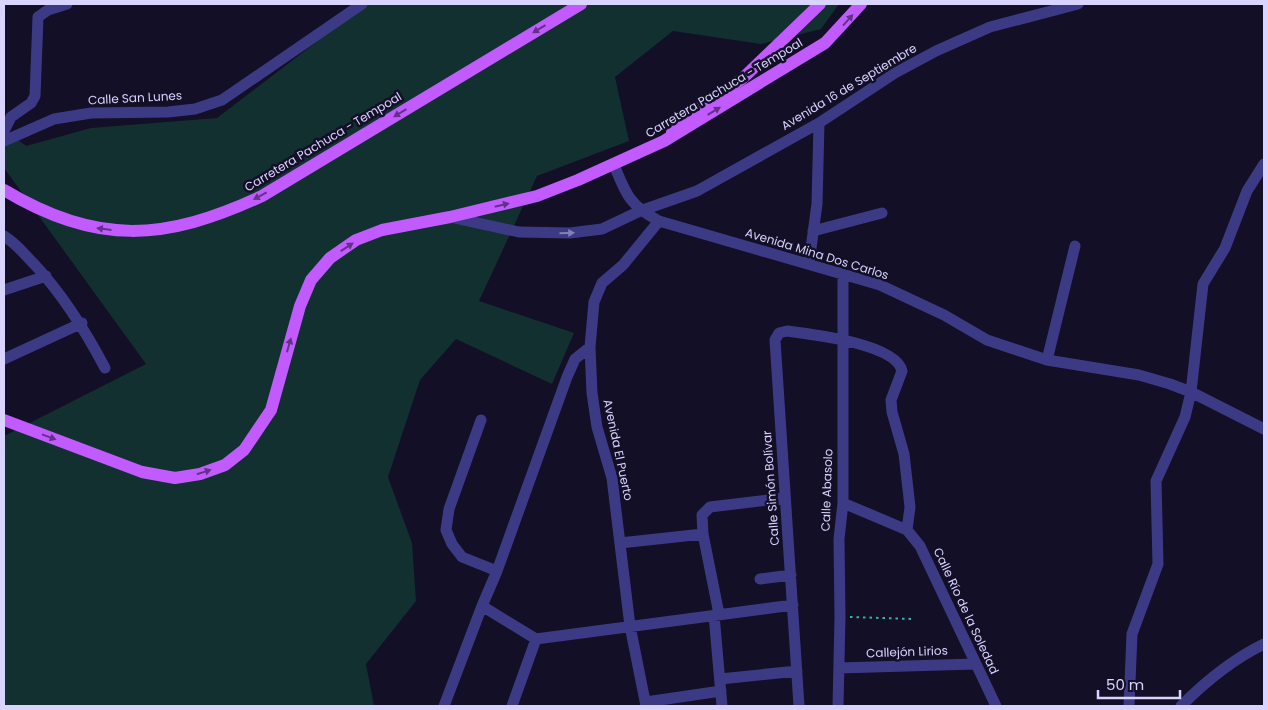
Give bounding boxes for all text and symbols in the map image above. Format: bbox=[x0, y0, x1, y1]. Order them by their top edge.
one-way arrow bbox=[842, 14, 854, 26]
one-way arrow bbox=[532, 24, 545, 33]
street label: Carretera Pachuca - Tempoal bbox=[642, 34, 806, 141]
street label: Avenida 16 de Septiembre bbox=[778, 39, 920, 134]
street label: Calle San Lunes bbox=[87, 87, 182, 108]
street label: Carretera Pachuca - Tempoal bbox=[241, 88, 405, 195]
one-way arrow bbox=[708, 106, 721, 115]
one-way arrow bbox=[393, 108, 406, 117]
one-way arrow bbox=[254, 192, 267, 201]
one-way arrow bbox=[495, 201, 510, 209]
street label: Avenida Mina Dos Carlos bbox=[743, 224, 891, 283]
one-way arrow bbox=[96, 225, 112, 233]
one-way arrow bbox=[559, 228, 575, 236]
one-way arrow bbox=[340, 242, 353, 251]
one-way arrow bbox=[286, 337, 294, 352]
street label: Avenida El Puerto bbox=[599, 398, 638, 502]
street label: Calle Simón Bolívar bbox=[758, 430, 783, 546]
one-way arrow bbox=[42, 434, 57, 441]
street label: Calle Abasolo bbox=[817, 448, 836, 532]
one-way arrow bbox=[197, 468, 212, 476]
street label: Calle Río de la Soledad bbox=[930, 545, 1003, 677]
street label: Callejón Lirios bbox=[866, 642, 948, 661]
scale bar bbox=[1098, 668, 1180, 700]
text: 50 m bbox=[1106, 674, 1144, 695]

